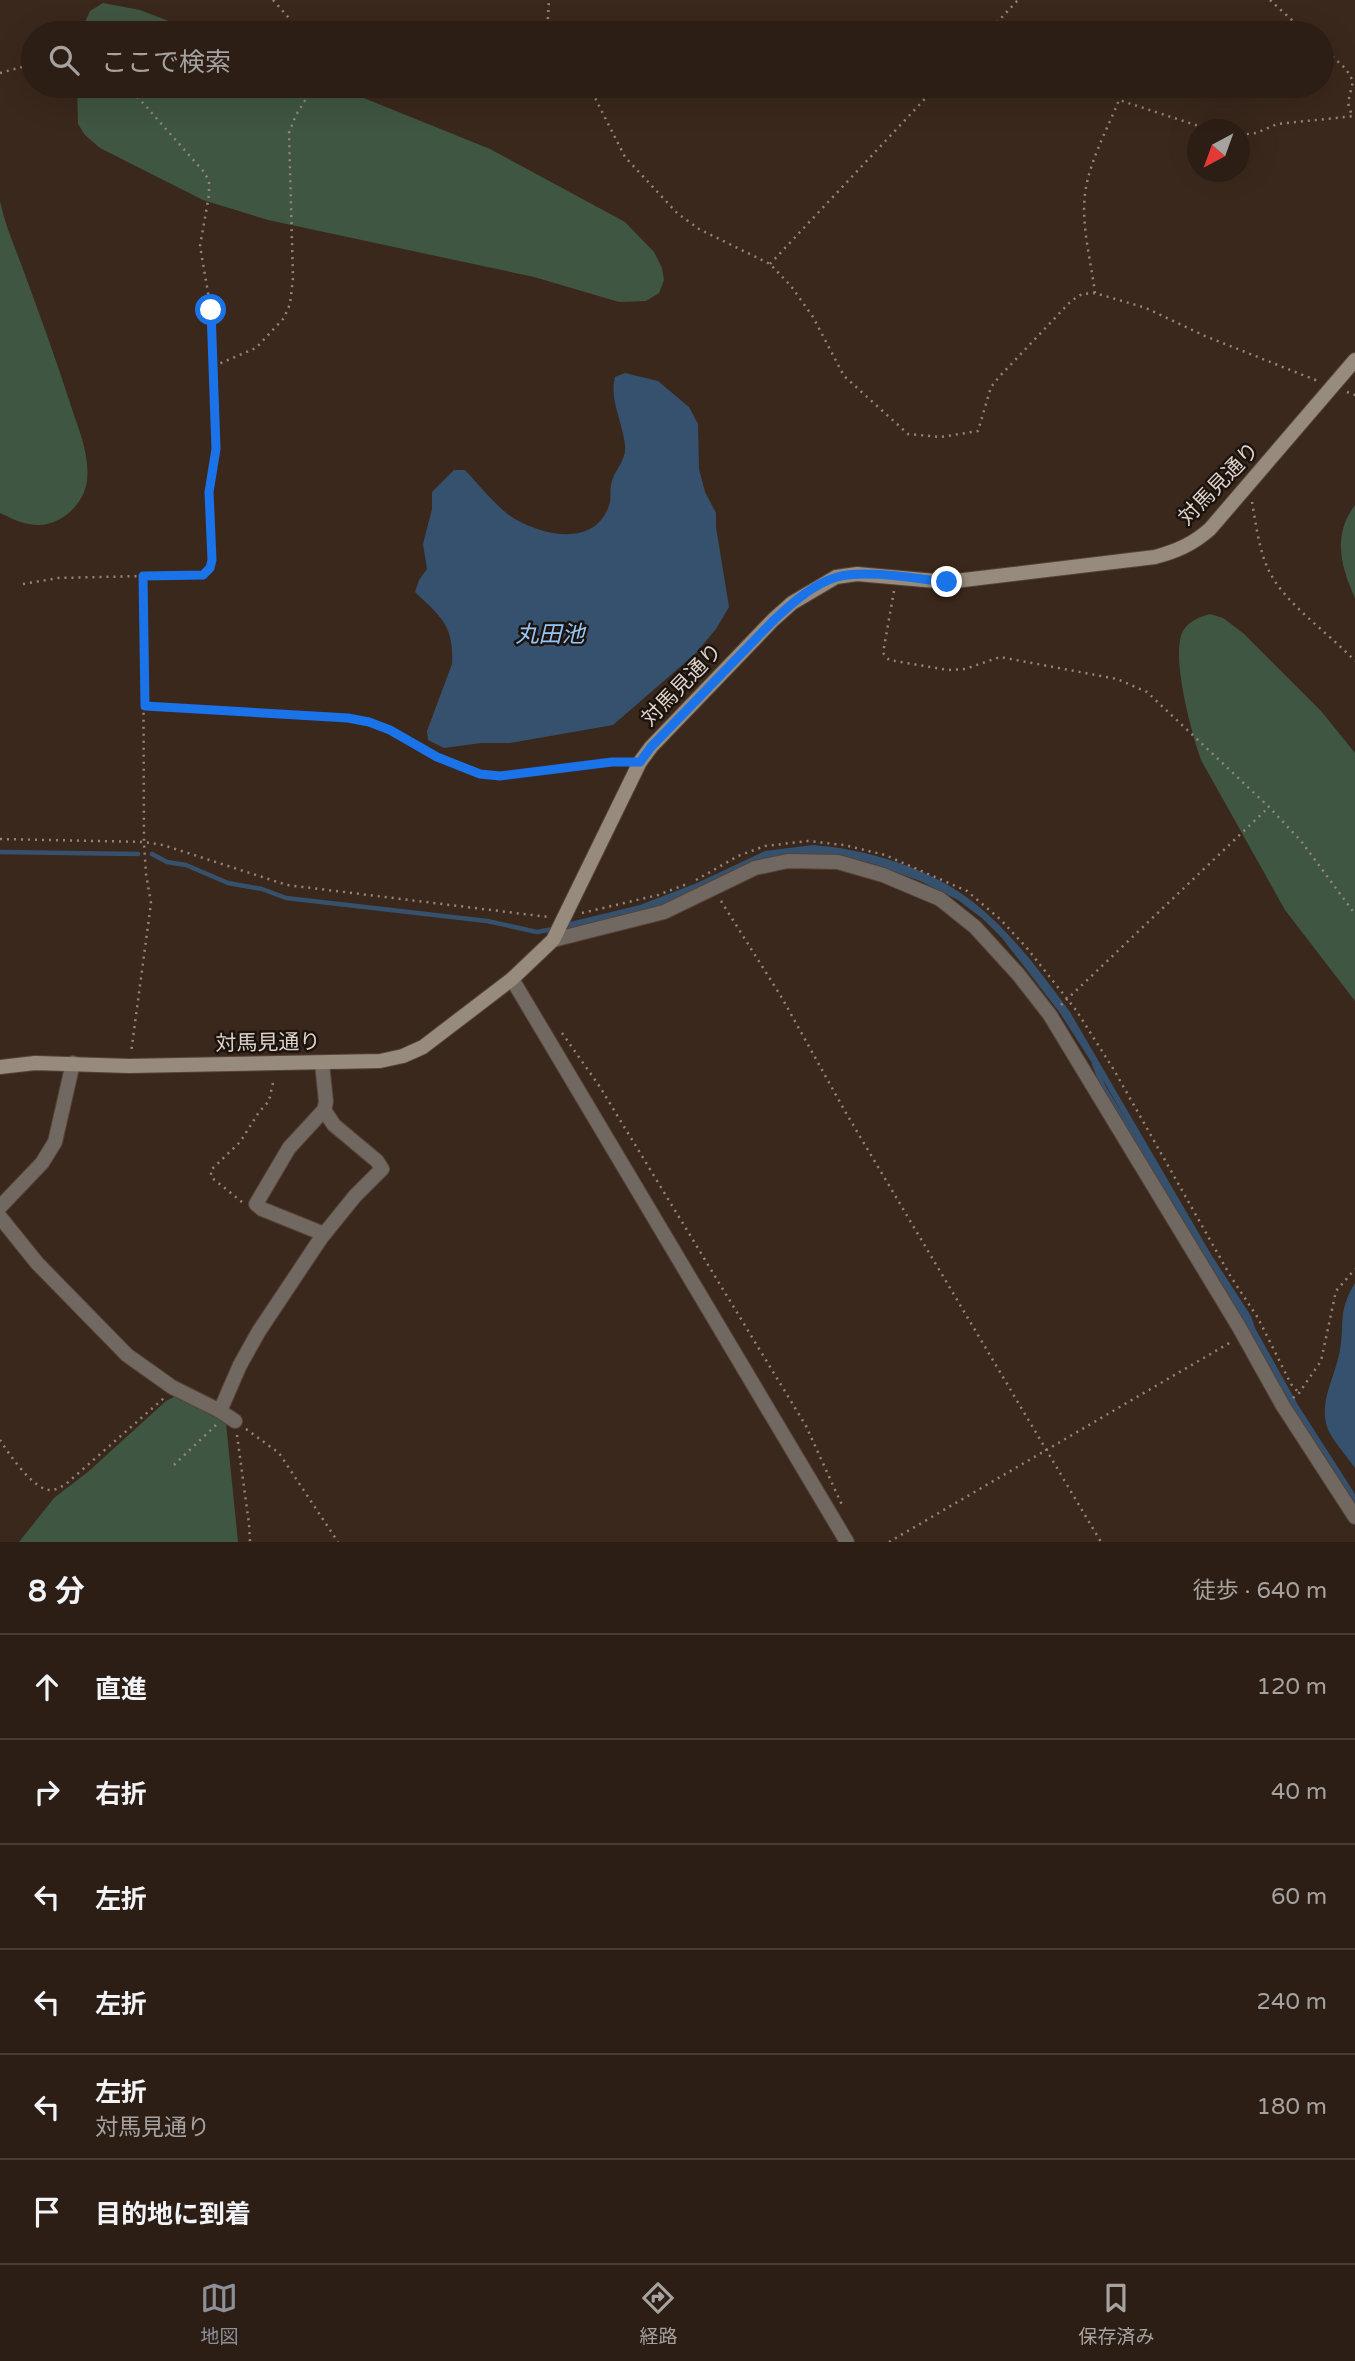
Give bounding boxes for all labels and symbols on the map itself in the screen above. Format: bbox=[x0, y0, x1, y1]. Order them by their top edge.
north arrow bbox=[1187, 119, 1250, 182]
route start bbox=[195, 294, 226, 325]
street label: 対馬見通り bbox=[1174, 438, 1264, 530]
route end bbox=[931, 566, 962, 597]
water label: 丸田池 bbox=[516, 621, 587, 649]
street label: 対馬見通り bbox=[637, 639, 727, 731]
street label: 対馬見通り bbox=[215, 1030, 321, 1056]

